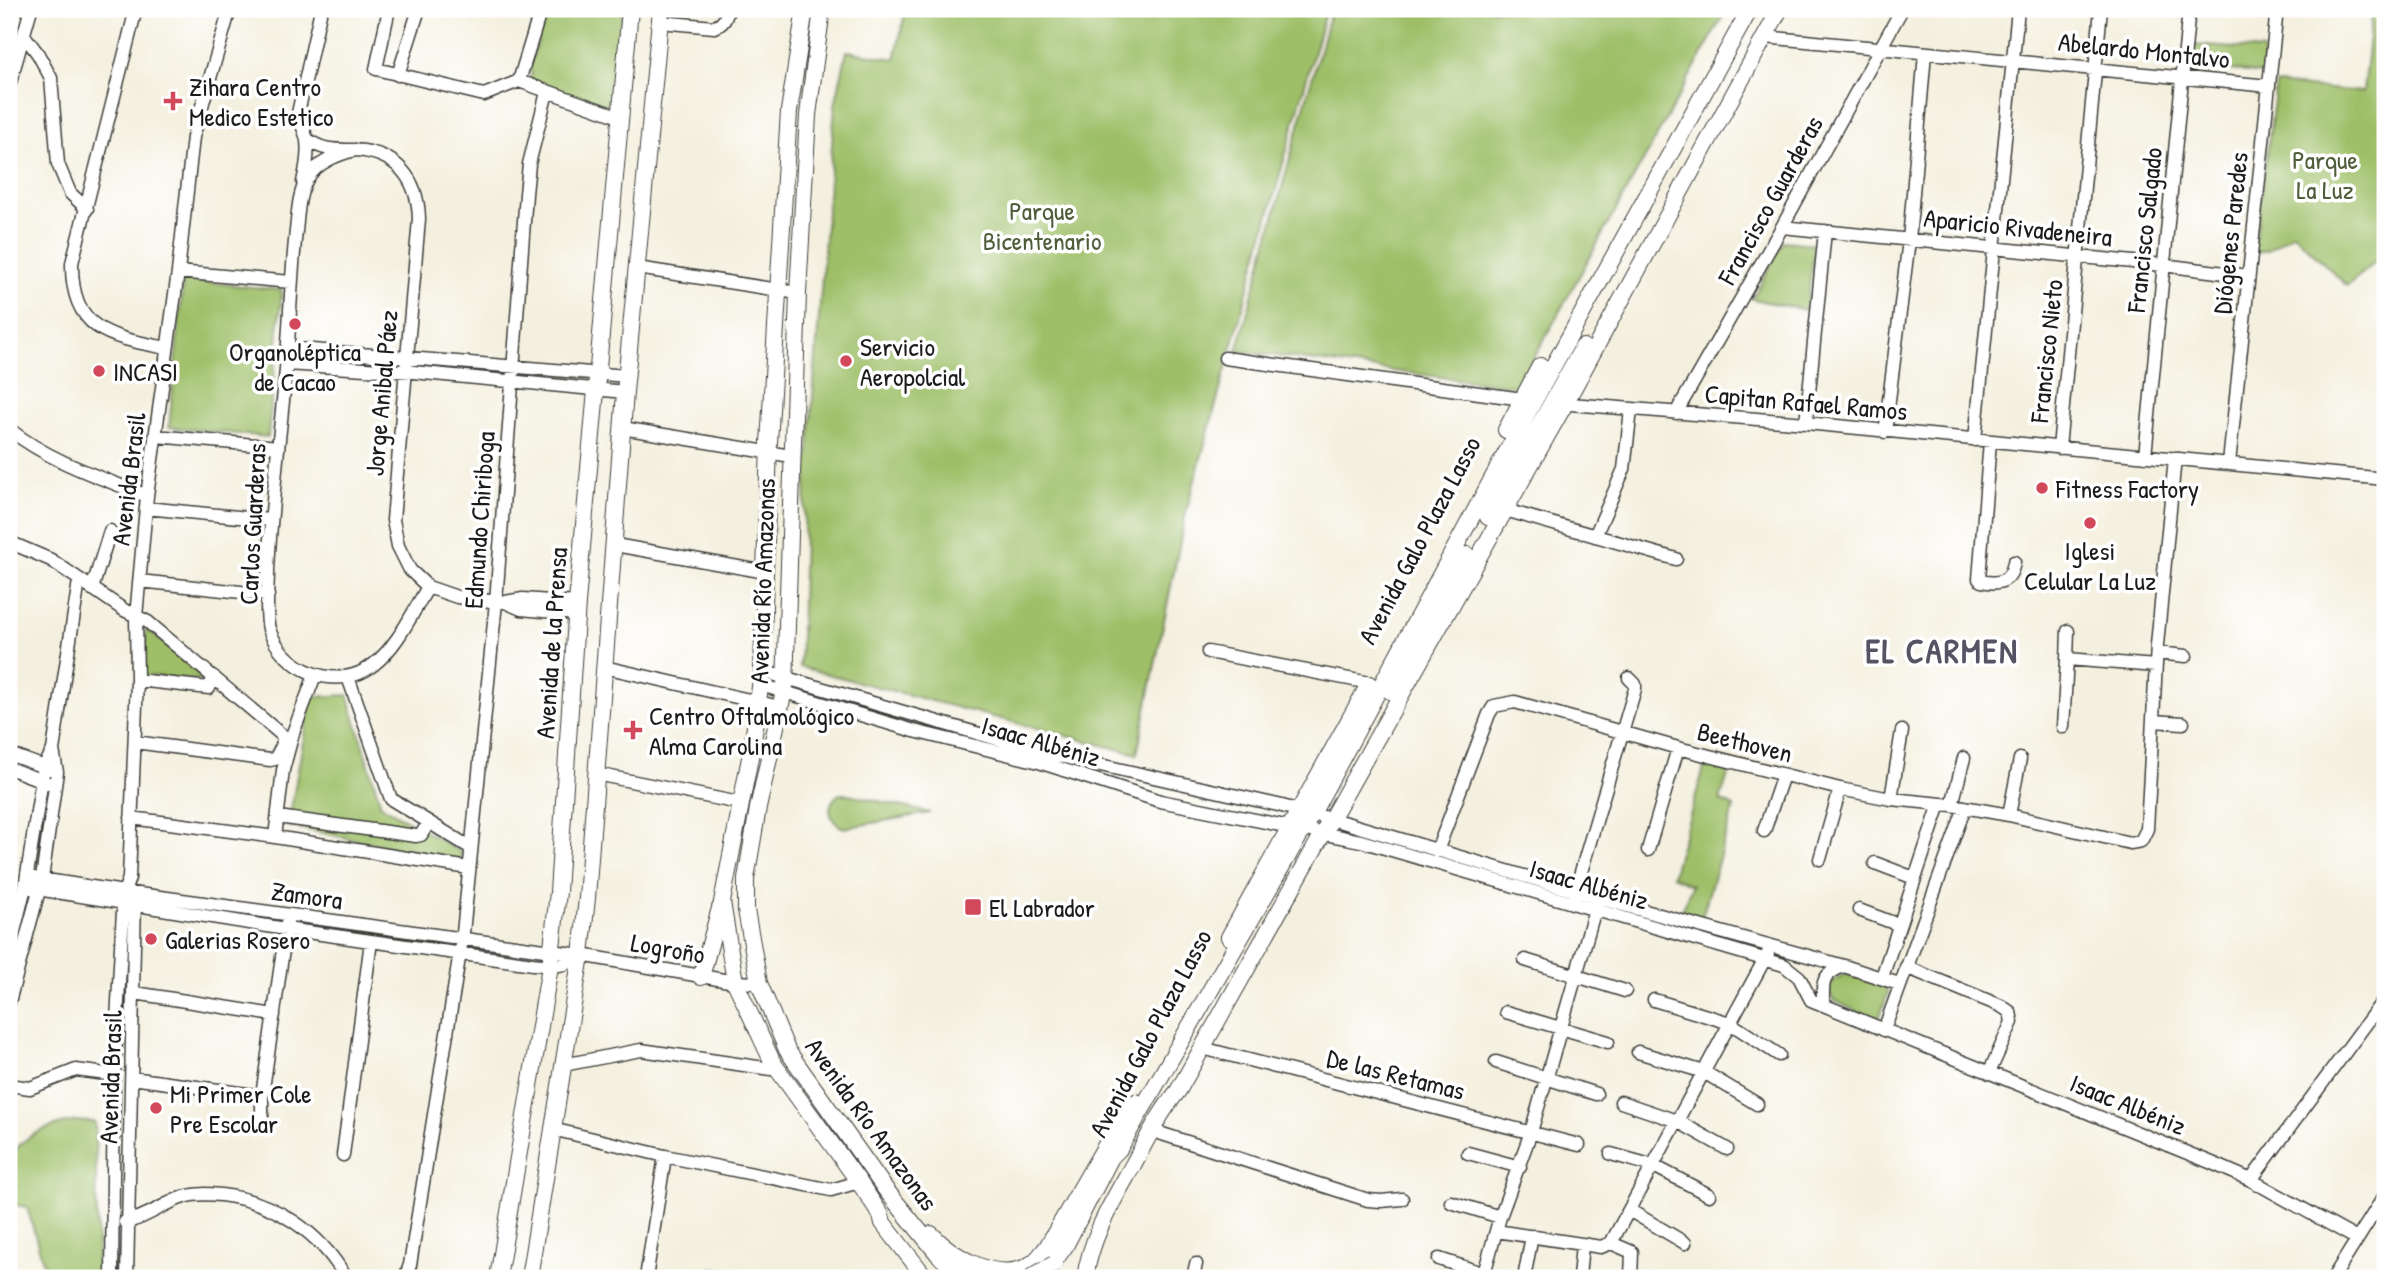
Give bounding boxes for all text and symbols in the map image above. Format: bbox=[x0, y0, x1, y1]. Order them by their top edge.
street label: Abelardo Montalvo bbox=[2057, 24, 2231, 76]
place label: Zihara Centro Medico Estetico bbox=[189, 69, 333, 134]
marker: Zihara Centro Medico Estetico bbox=[163, 91, 183, 111]
street label: Francisco Guarderas bbox=[1709, 109, 1831, 292]
park label: Parque La Luz bbox=[2292, 142, 2358, 207]
street label: Francisco Salgado bbox=[2118, 146, 2170, 315]
street label: Diógenes Paredes bbox=[2204, 151, 2256, 315]
park label: Parque Bicentenario bbox=[983, 193, 1101, 258]
street label: Aparicio Rivadeneira bbox=[1922, 200, 2114, 254]
street label: Francisco Nieto bbox=[2021, 278, 2071, 425]
street label: Jorge Anibal Páez bbox=[356, 309, 406, 477]
marker: Organoléptica de Cacao bbox=[287, 316, 303, 332]
place label: Servicio Aeropolcial bbox=[860, 329, 965, 394]
place label: Organoléptica de Cacao bbox=[229, 334, 361, 399]
marker: Servicio Aeropolcial bbox=[838, 353, 854, 369]
place label: INCASI bbox=[113, 354, 178, 389]
marker: INCASI bbox=[91, 363, 107, 379]
street label: Capitan Rafael Ramos bbox=[1703, 376, 1909, 428]
street label: Avenida Brasil bbox=[102, 411, 154, 547]
street label: Edmundo Chiriboga bbox=[455, 430, 503, 610]
street label: Avenida Galo Plaza Lasso bbox=[1349, 430, 1489, 650]
street label: Carlos Guarderas bbox=[230, 442, 274, 606]
place label: Fitness Factory bbox=[2055, 471, 2199, 506]
street label: Avenida Río Amazonas bbox=[741, 478, 783, 684]
marker: Fitness Factory bbox=[2034, 480, 2050, 496]
marker: Iglesi Celular La Luz bbox=[2082, 515, 2098, 531]
place label: Iglesi Celular La Luz bbox=[2024, 533, 2156, 598]
street label: Avenida de la Prensa bbox=[527, 546, 575, 740]
district label: EL CARMEN bbox=[1865, 629, 2019, 673]
place label: Centro Oftalmológico Alma Carolina bbox=[649, 698, 854, 763]
street label: Isaac Albéniz bbox=[978, 707, 1104, 775]
street label: Beethoven bbox=[1694, 713, 1796, 771]
marker: Centro Oftalmológico Alma Carolina bbox=[623, 720, 643, 740]
street label: Isaac Albéniz bbox=[1526, 850, 1652, 918]
street label: Zamora bbox=[269, 873, 345, 917]
place label: El Labrador bbox=[989, 890, 1095, 925]
marker: El Labrador bbox=[963, 897, 983, 917]
place label: Galerias Rosero bbox=[165, 922, 310, 957]
street label: Avenida Galo Plaza Lasso bbox=[1080, 923, 1220, 1143]
street label: Logroño bbox=[628, 924, 708, 972]
marker: Galerias Rosero bbox=[143, 931, 159, 947]
street label: Avenida Brasil bbox=[90, 1010, 130, 1144]
street label: Avenida Río Amazonas bbox=[797, 1031, 947, 1217]
street label: De las Retamas bbox=[1323, 1040, 1469, 1108]
street label: Isaac Albéniz bbox=[2065, 1065, 2191, 1143]
place label: Mi Primer Cole Pre Escolar bbox=[170, 1076, 312, 1141]
marker: Mi Primer Cole Pre Escolar bbox=[148, 1100, 164, 1116]

